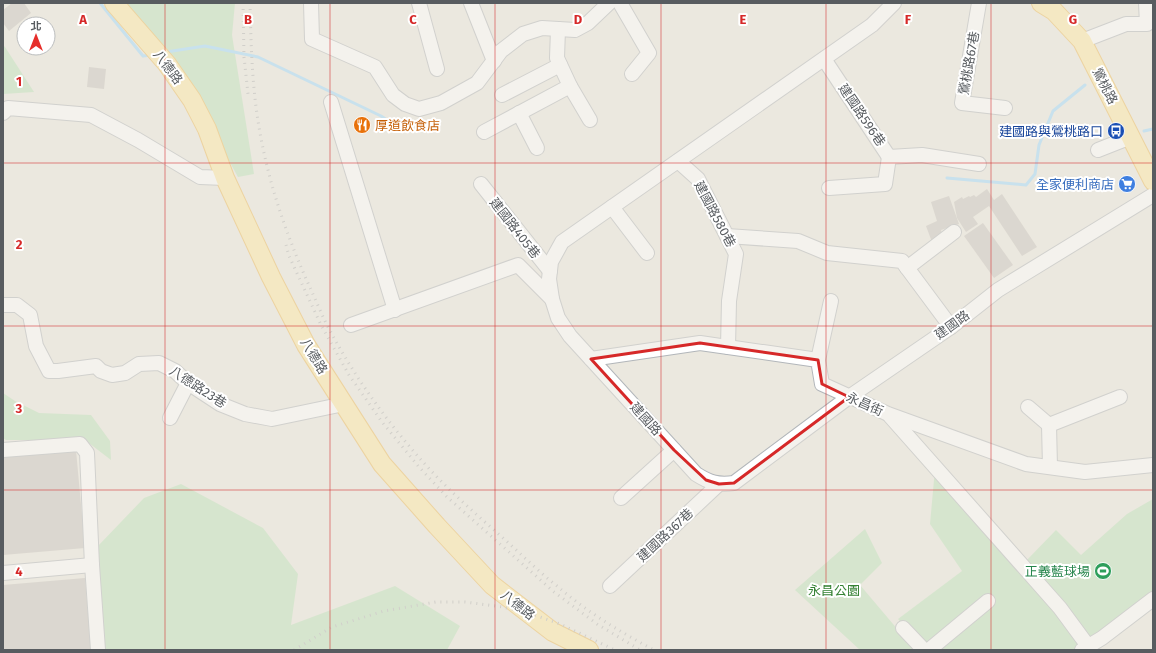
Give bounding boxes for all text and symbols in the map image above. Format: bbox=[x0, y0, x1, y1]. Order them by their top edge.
text: A bbox=[78, 12, 87, 27]
text: B bbox=[244, 12, 252, 27]
text: C bbox=[409, 12, 417, 27]
text: D bbox=[574, 12, 583, 27]
text: E bbox=[740, 12, 747, 27]
text: F bbox=[905, 12, 912, 27]
text: G bbox=[1069, 12, 1077, 27]
north arrow bbox=[16, 16, 56, 56]
text: 北 bbox=[31, 20, 42, 33]
street label: 鶯桃路67巷 bbox=[956, 30, 982, 96]
street label: 八德路 bbox=[150, 47, 186, 87]
street label: 鶯桃路 bbox=[1089, 65, 1121, 107]
text: 1 bbox=[16, 74, 22, 89]
street label: 建國路596巷 bbox=[836, 81, 888, 149]
restaurant icon: 厚道飲食店 bbox=[352, 115, 372, 135]
place label: 厚道飲食店 bbox=[375, 118, 440, 133]
bus stop icon: 建國路與鶯桃路口 bbox=[1106, 121, 1126, 141]
place label: 建國路與鶯桃路口 bbox=[999, 124, 1103, 139]
supermarket icon: 全家便利商店 bbox=[1117, 174, 1137, 194]
place label: 全家便利商店 bbox=[1036, 177, 1114, 192]
street label: 建國路580巷 bbox=[691, 178, 739, 250]
street label: 建國路405巷 bbox=[487, 195, 543, 261]
text: 2 bbox=[16, 237, 23, 252]
street label: 建國路 bbox=[932, 307, 972, 343]
street label: 八德路 bbox=[298, 335, 330, 377]
street label: 八德路23巷 bbox=[167, 363, 229, 411]
street label: 永昌街 bbox=[844, 389, 886, 419]
street label: 建國路 bbox=[627, 399, 665, 439]
text: 3 bbox=[15, 401, 23, 416]
street label: 建國路367巷 bbox=[634, 505, 696, 565]
sports icon: 正義藍球場 bbox=[1093, 561, 1113, 581]
text: 4 bbox=[15, 564, 23, 579]
place label: 正義藍球場 bbox=[1025, 564, 1090, 579]
park label: 永昌公園 bbox=[808, 583, 860, 598]
street label: 八德路 bbox=[498, 587, 538, 623]

